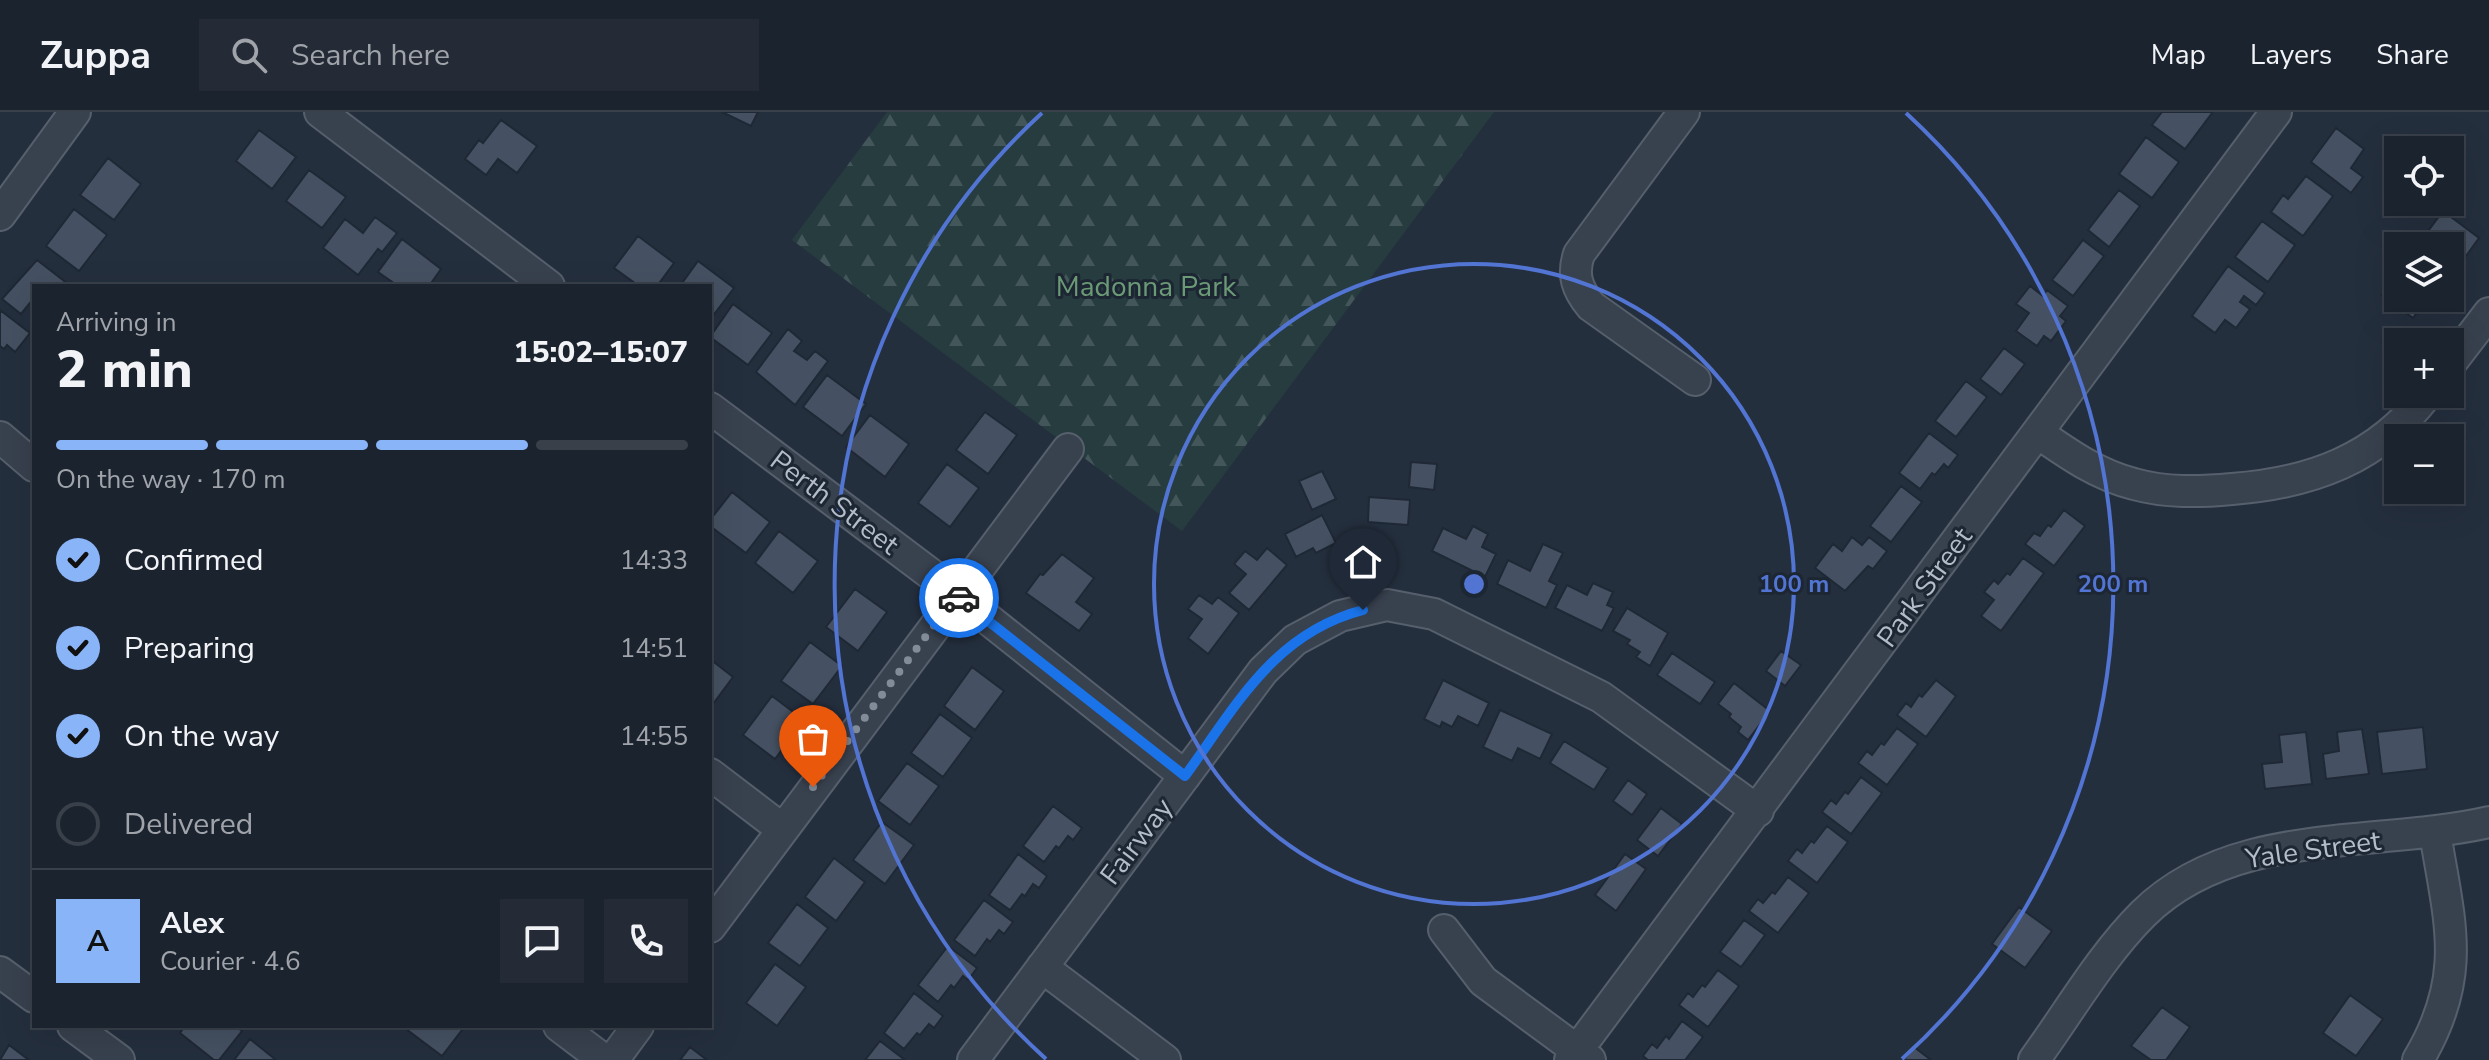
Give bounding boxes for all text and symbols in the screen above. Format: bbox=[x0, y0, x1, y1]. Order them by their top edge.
search box bbox=[199, 19, 759, 91]
text: Zuppa bbox=[40, 30, 151, 81]
icon: search bbox=[227, 33, 271, 77]
text: Search here bbox=[291, 35, 450, 76]
text: Map bbox=[2151, 36, 2206, 74]
text: Layers bbox=[2250, 36, 2332, 74]
text: Share bbox=[2376, 36, 2449, 74]
map controls bbox=[2384, 136, 2464, 504]
button: locate bbox=[2384, 136, 2464, 216]
button: layers bbox=[2384, 232, 2464, 312]
park label: Madonna Park bbox=[1056, 268, 1237, 306]
text: Arriving in bbox=[56, 305, 177, 340]
button: + bbox=[2384, 328, 2464, 408]
text: 15:02–15:07 bbox=[513, 332, 688, 373]
text: 2 min bbox=[56, 334, 193, 405]
button: − bbox=[2384, 424, 2464, 504]
street label: Perth Street bbox=[762, 442, 907, 564]
text: On the way · 170 m bbox=[56, 462, 285, 497]
street label: Park Street bbox=[1868, 520, 1981, 655]
pin bbox=[1329, 528, 1397, 610]
icon: check bbox=[56, 538, 100, 582]
text: Confirmed bbox=[124, 540, 264, 581]
icon: home bbox=[1341, 540, 1385, 584]
text: 14:33 bbox=[620, 543, 688, 578]
courier bbox=[919, 558, 999, 638]
text: 100 m bbox=[1759, 568, 1829, 600]
text: 200 m bbox=[2078, 568, 2148, 600]
centre of rings bbox=[1460, 570, 1488, 598]
icon: car bbox=[937, 576, 981, 620]
icon: check bbox=[56, 626, 100, 670]
text: Preparing bbox=[124, 628, 255, 669]
text: 14:51 bbox=[620, 631, 688, 666]
pin bbox=[779, 705, 847, 787]
icon: check bbox=[56, 714, 100, 758]
text: On the way bbox=[124, 716, 279, 757]
icon: bag bbox=[791, 717, 835, 761]
text: 14:55 bbox=[620, 719, 688, 754]
street label: Fairway bbox=[1092, 790, 1182, 893]
text: Delivered bbox=[124, 804, 253, 845]
street label: Yale Street bbox=[2242, 822, 2383, 878]
button: chat bbox=[500, 899, 584, 983]
button: phone bbox=[604, 899, 688, 983]
text: Alex bbox=[160, 903, 224, 944]
text: A bbox=[87, 921, 109, 962]
text: Courier · 4.6 bbox=[160, 944, 301, 979]

